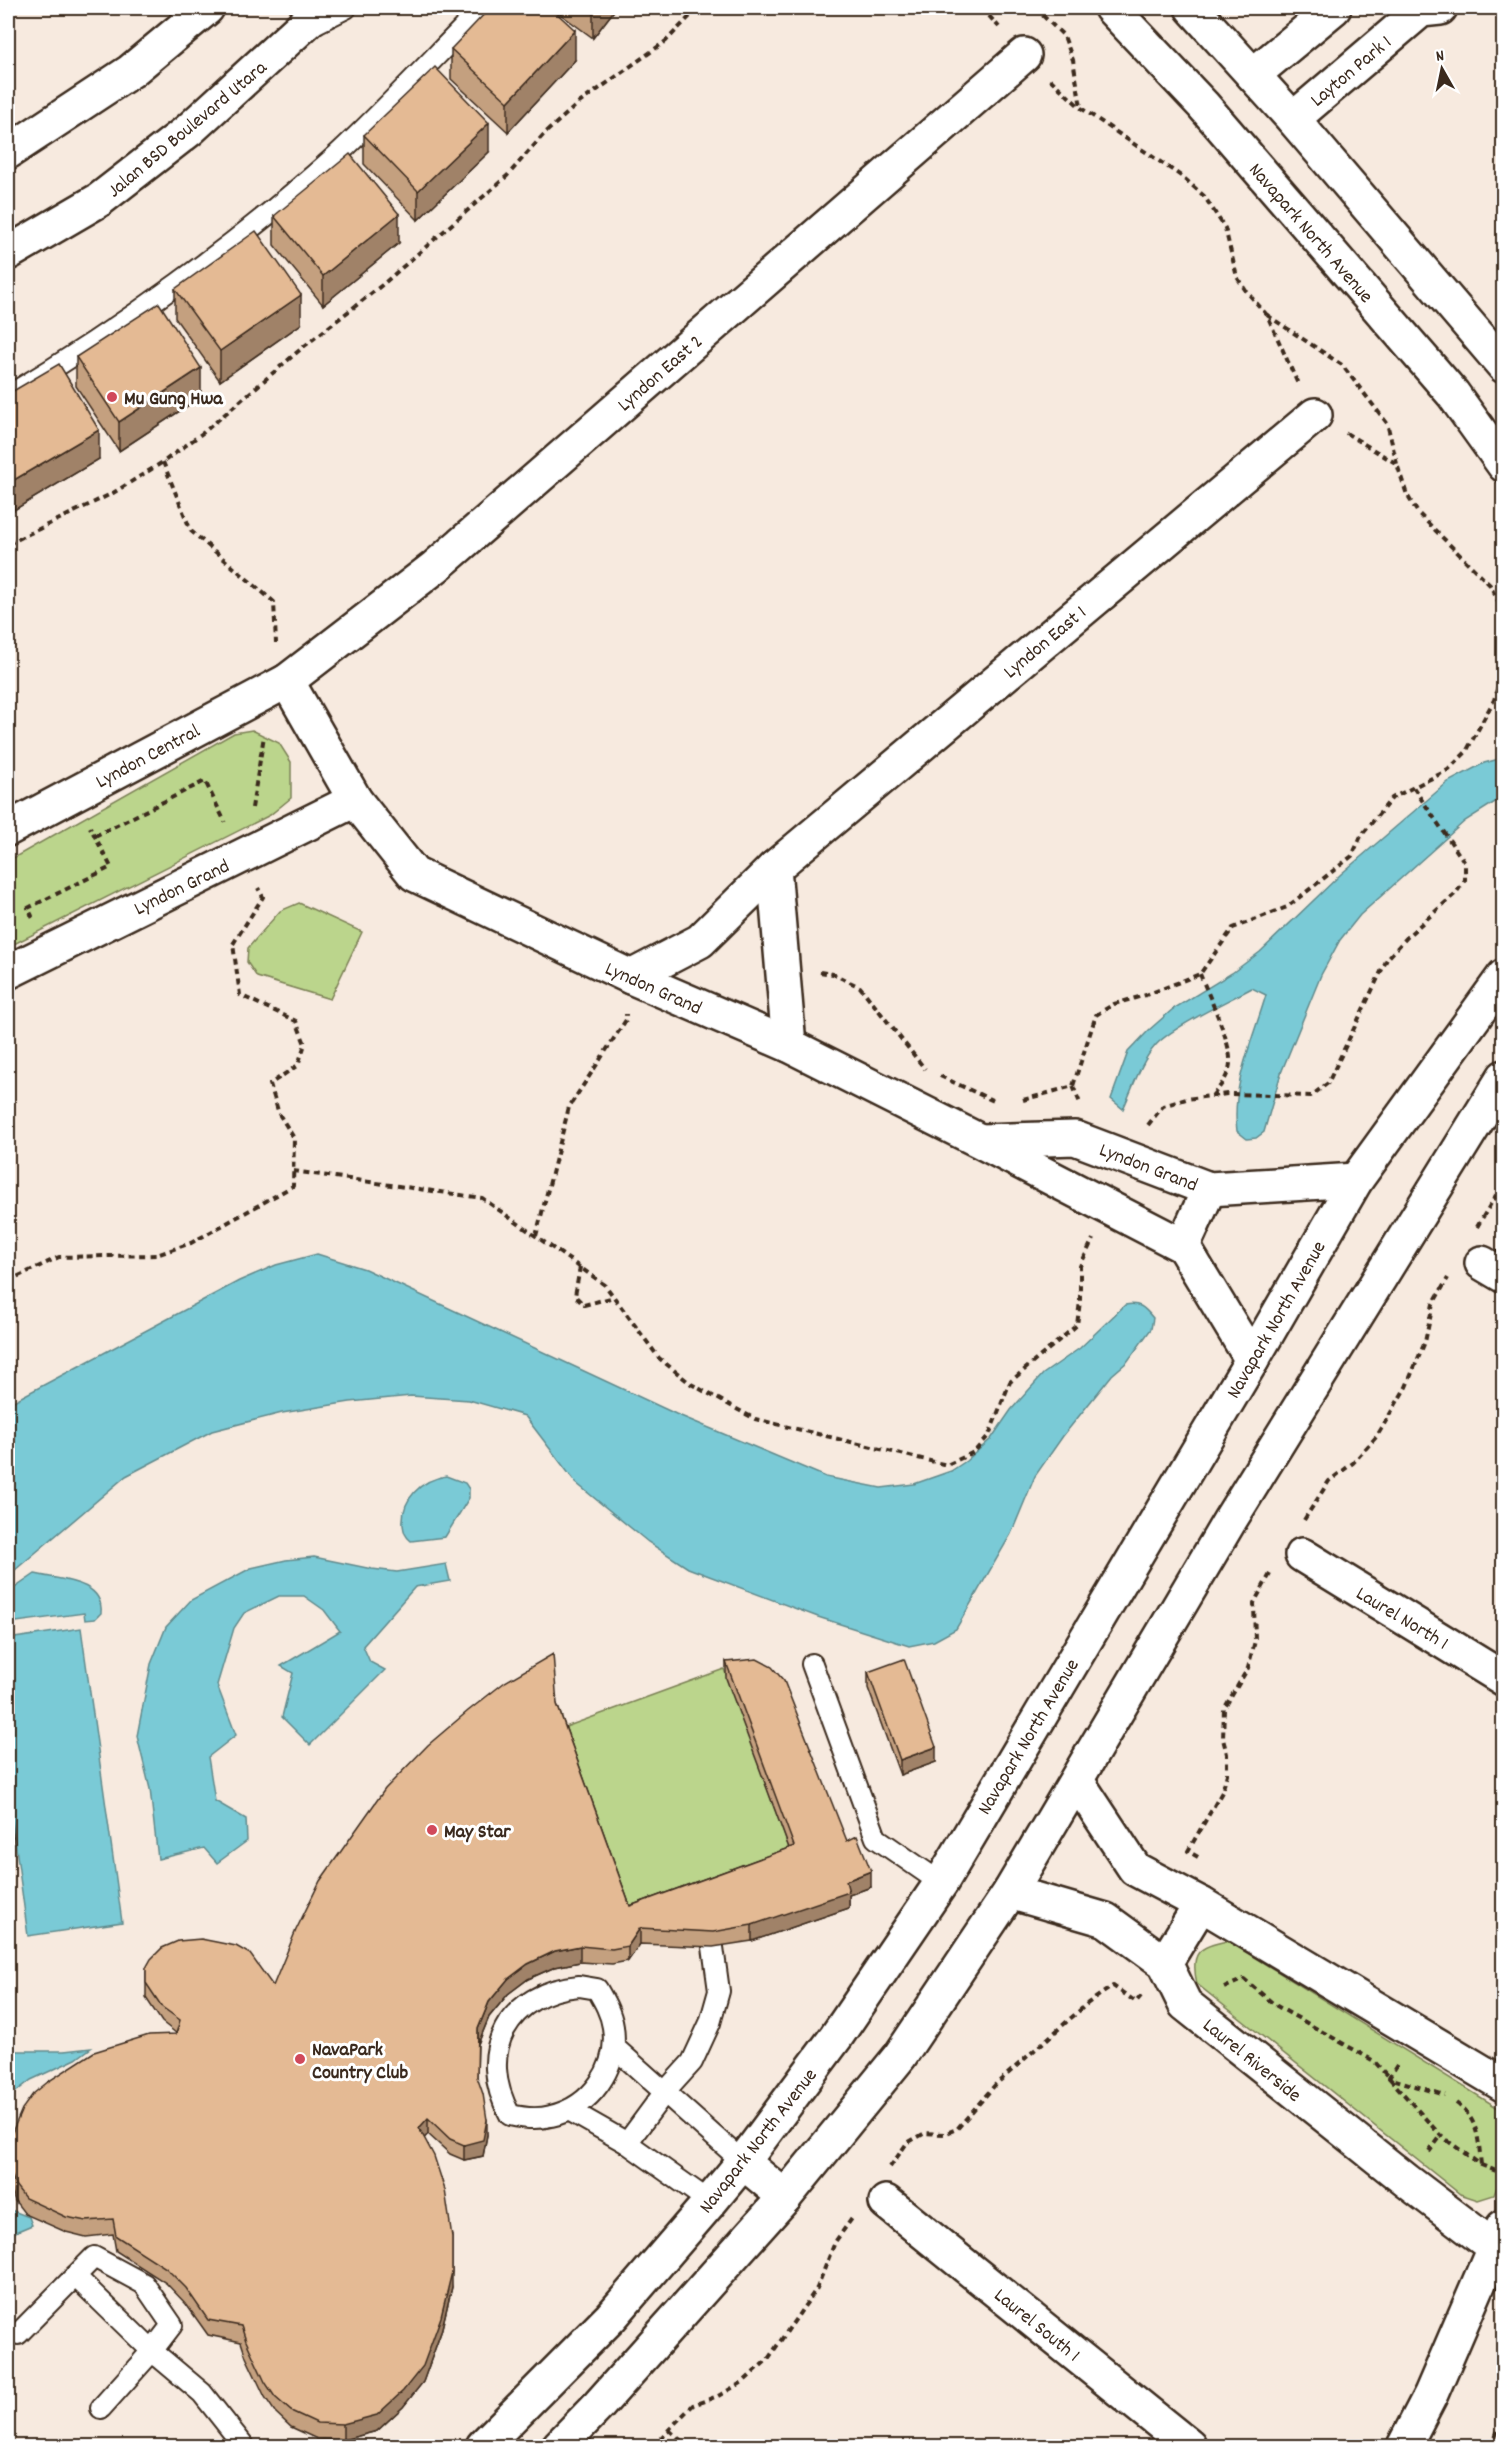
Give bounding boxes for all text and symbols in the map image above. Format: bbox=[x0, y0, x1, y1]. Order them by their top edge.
street label: Layton Park 1 bbox=[1305, 30, 1399, 115]
north arrow bbox=[1412, 39, 1472, 99]
text: N bbox=[1434, 45, 1446, 69]
street label: Jalan BSD Boulevard Utara bbox=[102, 55, 274, 206]
street label: Navapark North Avenue bbox=[1241, 158, 1379, 310]
street label: Lyndon East 2 bbox=[612, 329, 710, 419]
place label: Mu Gung Hwa bbox=[124, 386, 223, 414]
marker: Mu Gung Hwa bbox=[105, 390, 119, 404]
street label: Lyndon East 1 bbox=[998, 600, 1094, 686]
street label: Lyndon Central bbox=[91, 718, 206, 797]
street label: Lyndon Grand bbox=[130, 854, 235, 924]
street label: Lyndon Grand bbox=[600, 956, 706, 1024]
street label: Lyndon Grand bbox=[1095, 1137, 1201, 1200]
street label: Navapark North Avenue bbox=[1221, 1236, 1334, 1405]
street label: Laurel North 1 bbox=[1350, 1581, 1453, 1658]
street label: Navapark North Avenue bbox=[972, 1654, 1087, 1821]
place label: May Star bbox=[444, 1819, 511, 1847]
marker: May Star bbox=[425, 1823, 439, 1837]
street label: Laurel Riverside bbox=[1196, 2013, 1307, 2110]
place label: NavaPark Country Club bbox=[312, 2037, 408, 2088]
marker: NavaPark Country Club bbox=[293, 2052, 307, 2066]
street label: Navapark North Avenue bbox=[694, 2063, 825, 2221]
street label: Laurel South 1 bbox=[987, 2283, 1085, 2370]

